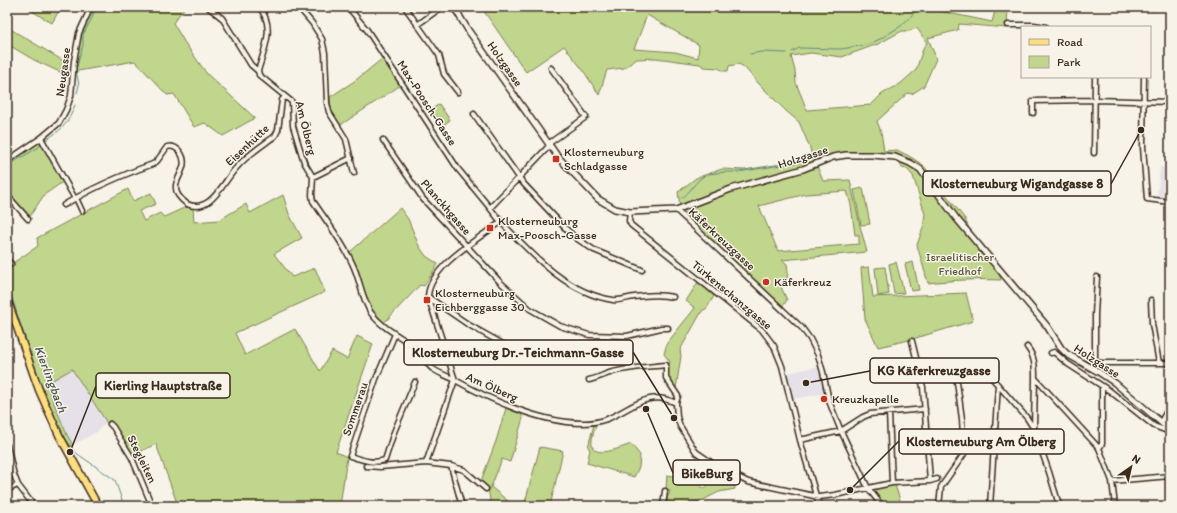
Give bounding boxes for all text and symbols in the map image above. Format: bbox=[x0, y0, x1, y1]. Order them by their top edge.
legend bbox=[1021, 26, 1151, 78]
text: Road bbox=[1057, 35, 1083, 49]
street label: Holzgasse bbox=[484, 39, 526, 89]
street label: Neugasse bbox=[53, 46, 73, 97]
text: Park bbox=[1057, 55, 1081, 69]
street label: Max-Poosch-Gasse bbox=[394, 58, 460, 148]
street label: Am Ölberg bbox=[293, 99, 320, 157]
street label: Eisenhütte bbox=[222, 121, 272, 169]
street label: Holzgasse bbox=[776, 142, 830, 172]
place label: Klosterneuburg Schladgasse bbox=[564, 145, 645, 173]
marker: Klosterneuburg Schladgasse bbox=[551, 154, 561, 164]
callout: Klosterneuburg Wigandgasse 8 bbox=[923, 171, 1111, 196]
street label: Planckhgasse bbox=[418, 176, 474, 238]
text: Klosterneuburg Wigandgasse 8 bbox=[931, 176, 1103, 192]
street label: Käferkreuzgasse bbox=[686, 205, 758, 274]
place label: Klosterneuburg Max-Poosch-Gasse bbox=[498, 214, 597, 242]
marker: Klosterneuburg Max-Poosch-Gasse bbox=[485, 223, 495, 233]
park label: Israelitischer Friedhof bbox=[926, 250, 994, 278]
street label: Türkenschanzgasse bbox=[689, 257, 775, 333]
place label: Käferkreuz bbox=[774, 275, 832, 289]
marker: Käferkreuz bbox=[761, 277, 771, 287]
place label: Klosterneuburg Eichberggasse 30 bbox=[435, 286, 525, 314]
marker: Klosterneuburg Eichberggasse 30 bbox=[422, 295, 432, 305]
callout: Klosterneuburg Dr.-Teichmann-Gasse bbox=[404, 340, 633, 365]
street label: Holzgasse bbox=[1071, 341, 1123, 381]
water label: Kierlingbach bbox=[31, 343, 71, 416]
text: Klosterneuburg Dr.-Teichmann-Gasse bbox=[412, 345, 624, 361]
callout: KG Käferkreuzgasse bbox=[870, 358, 999, 383]
text: KG Käferkreuzgasse bbox=[877, 363, 991, 379]
street label: Am Ölberg bbox=[464, 369, 521, 405]
callout: Kierling Hauptstraße bbox=[96, 373, 230, 398]
text: Kierling Hauptstraße bbox=[104, 378, 222, 394]
street label: Sommerau bbox=[339, 380, 371, 438]
place label: Kreuzkapelle bbox=[832, 392, 899, 406]
marker: Kreuzkapelle bbox=[819, 394, 829, 404]
callout: Klosterneuburg Am Ölberg bbox=[899, 429, 1064, 454]
street label: Stegleiten bbox=[124, 433, 160, 486]
text: Klosterneuburg Am Ölberg bbox=[906, 434, 1056, 450]
north arrow bbox=[1111, 447, 1151, 487]
text: N bbox=[1130, 452, 1143, 467]
callout: BikeBurg bbox=[673, 460, 740, 485]
text: BikeBurg bbox=[681, 466, 733, 482]

